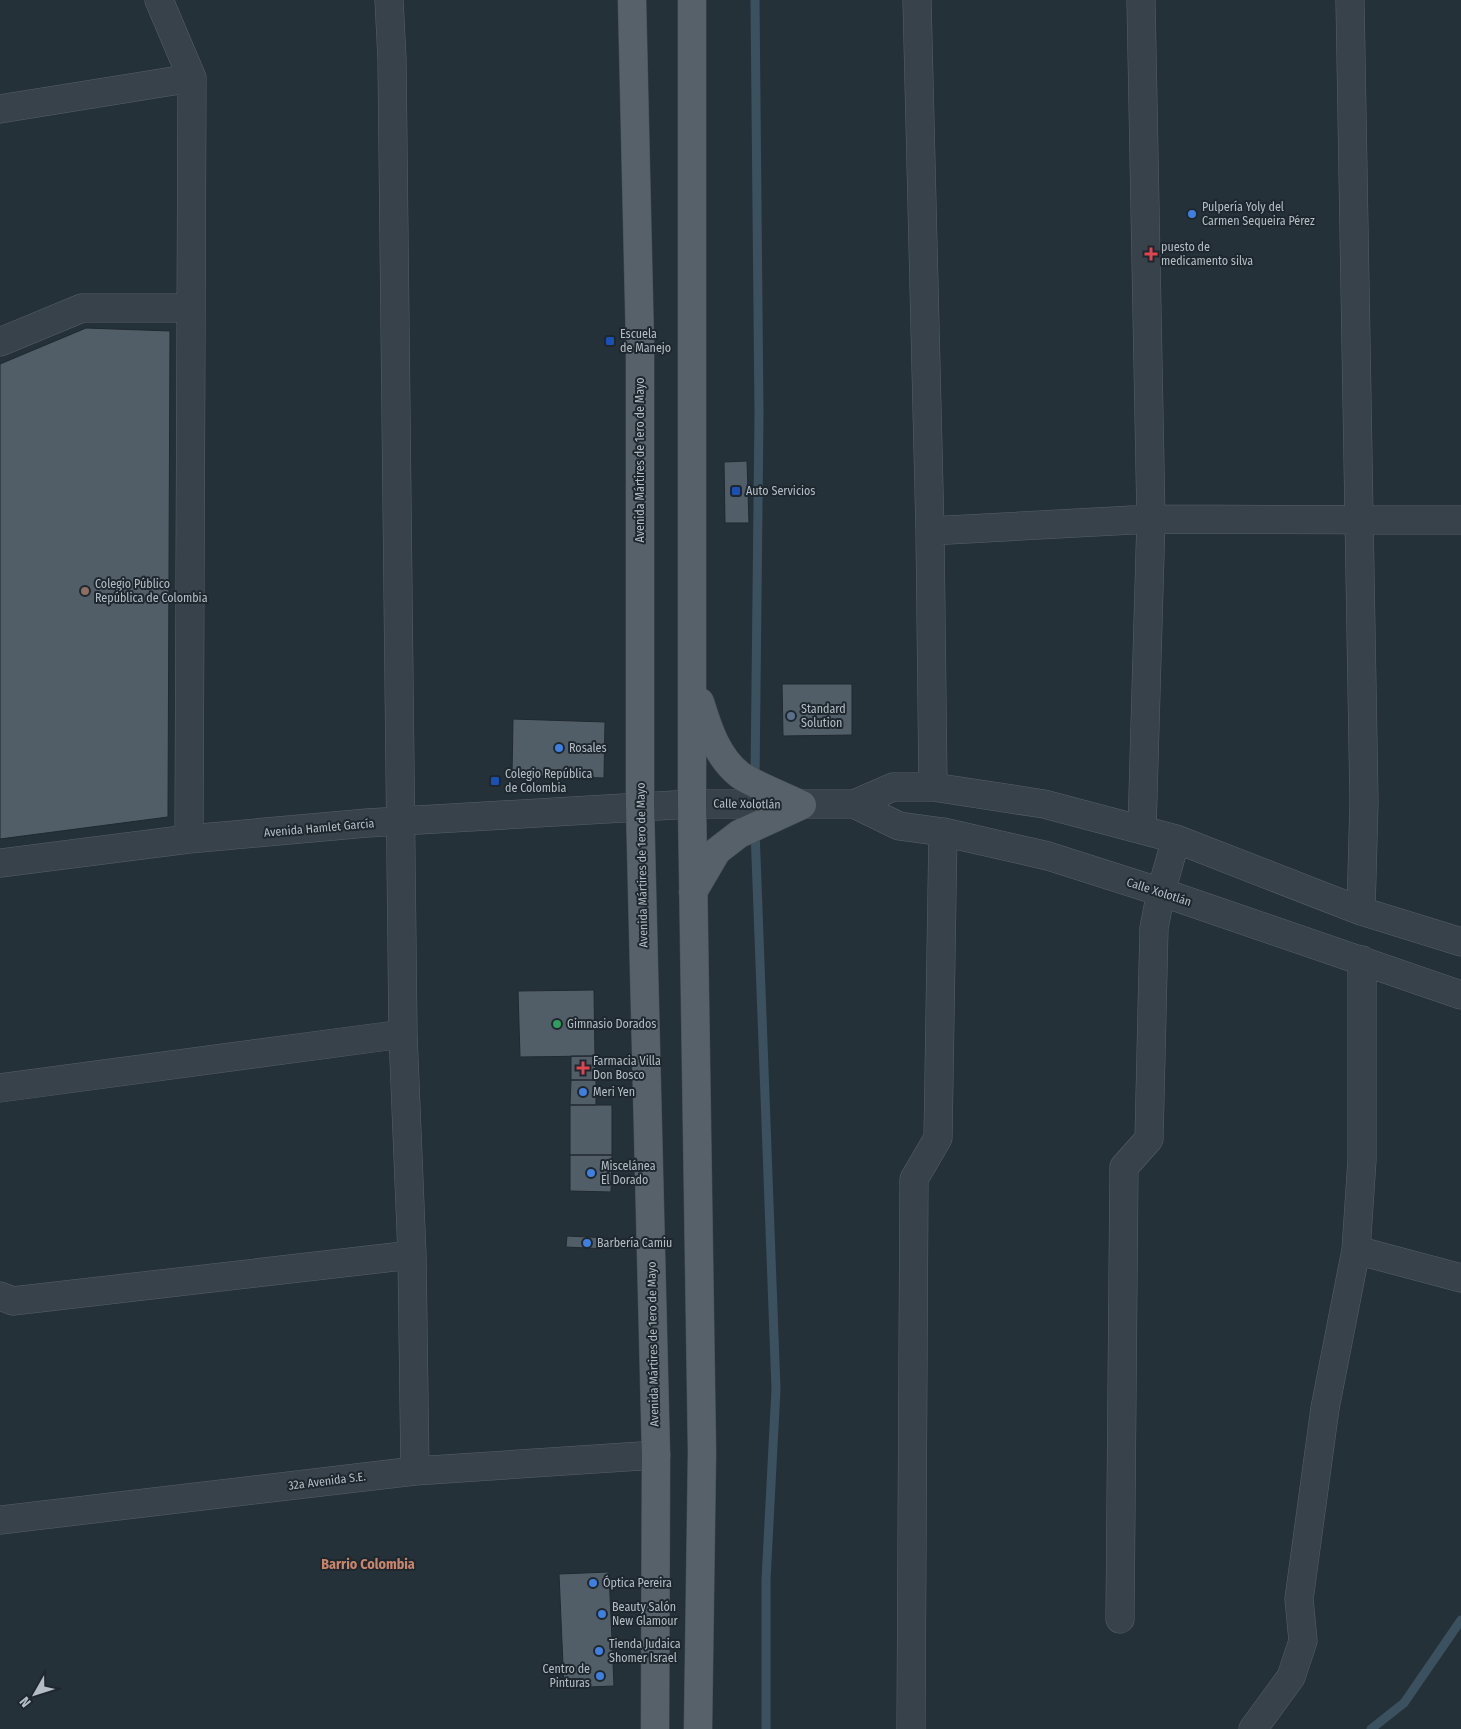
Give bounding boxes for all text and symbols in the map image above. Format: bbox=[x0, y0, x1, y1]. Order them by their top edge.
place label: Pulpería Yoly del Carmen Sequeira Pérez bbox=[1202, 200, 1315, 228]
marker: Pulpería Yoly del Carmen Sequeira Pérez bbox=[1186, 208, 1198, 220]
place label: puesto de medicamento silva bbox=[1161, 240, 1253, 268]
marker: puesto de medicamento silva bbox=[1145, 248, 1157, 260]
place label: Escuela de Manejo bbox=[620, 327, 671, 355]
marker: Escuela de Manejo bbox=[604, 335, 616, 347]
street label: Avenida Mártires de 1ero de Mayo bbox=[633, 377, 647, 543]
place label: Auto Servicios bbox=[746, 484, 816, 498]
marker: Auto Servicios bbox=[730, 485, 742, 497]
place label: Colegio Público República de Colombia bbox=[95, 577, 208, 605]
marker: Colegio Público República de Colombia bbox=[79, 585, 91, 597]
place label: Standard Solution bbox=[801, 702, 846, 730]
marker: Standard Solution bbox=[785, 710, 797, 722]
place label: Rosales bbox=[569, 741, 607, 755]
marker: Rosales bbox=[553, 742, 565, 754]
place label: Colegio República de Colombia bbox=[505, 767, 593, 795]
marker: Colegio República de Colombia bbox=[489, 775, 501, 787]
street label: Avenida Mártires de 1ero de Mayo bbox=[634, 782, 650, 948]
street label: Calle Xolotlán bbox=[713, 796, 781, 812]
street label: Avenida Hamlet García bbox=[263, 816, 375, 840]
street label: Calle Xolotlán bbox=[1125, 875, 1193, 909]
place label: Gimnasio Dorados bbox=[567, 1017, 656, 1031]
marker: Gimnasio Dorados bbox=[551, 1018, 563, 1030]
place label: Farmacia Villa Don Bosco bbox=[593, 1054, 661, 1082]
marker: Farmacia Villa Don Bosco bbox=[577, 1062, 589, 1074]
place label: Meri Yen bbox=[593, 1085, 635, 1099]
marker: Meri Yen bbox=[577, 1086, 589, 1098]
place label: Miscelánea El Dorado bbox=[601, 1159, 656, 1187]
marker: Miscelánea El Dorado bbox=[585, 1167, 597, 1179]
place label: Barbería Camiu bbox=[597, 1236, 672, 1250]
marker: Barbería Camiu bbox=[581, 1237, 593, 1249]
street label: Avenida Mártires de 1ero de Mayo bbox=[645, 1261, 661, 1427]
street label: 32a Avenida S.E. bbox=[287, 1469, 367, 1493]
district label: Barrio Colombia bbox=[321, 1556, 415, 1573]
place label: Óptica Pereira bbox=[603, 1575, 672, 1590]
marker: Óptica Pereira bbox=[587, 1577, 599, 1589]
place label: Beauty Salón New Glamour bbox=[612, 1600, 679, 1628]
marker: Beauty Salón New Glamour bbox=[596, 1608, 608, 1620]
place label: Tienda Judaica Shomer Israel bbox=[609, 1637, 681, 1665]
marker: Tienda Judaica Shomer Israel bbox=[593, 1645, 605, 1657]
place label: Centro de Pinturas bbox=[543, 1662, 590, 1690]
north arrow bbox=[10, 1669, 60, 1719]
marker: Centro de Pinturas bbox=[594, 1670, 606, 1682]
text: N bbox=[16, 1693, 35, 1710]

